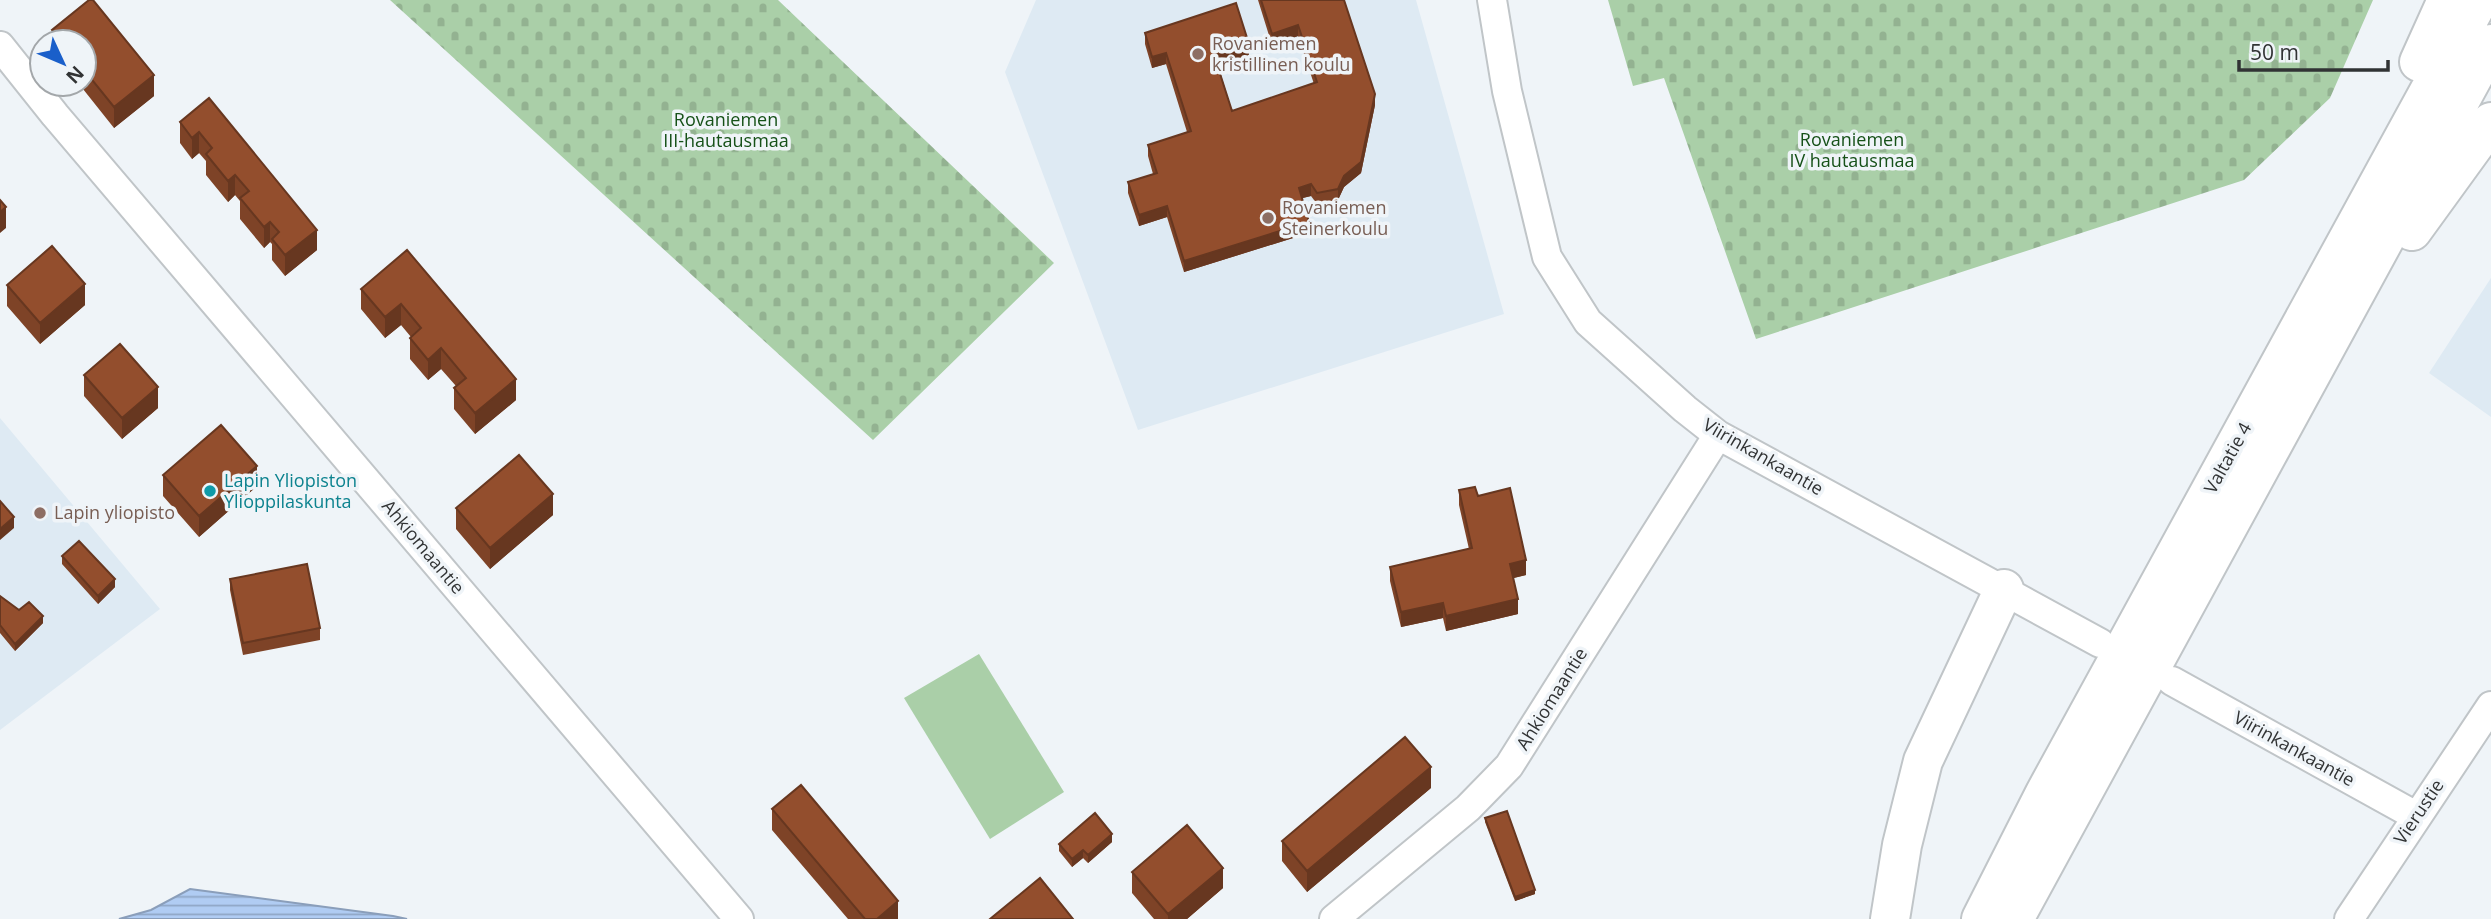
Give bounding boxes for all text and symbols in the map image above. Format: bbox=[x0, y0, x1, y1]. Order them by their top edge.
north arrow bbox=[28, 28, 98, 98]
scale bar bbox=[2239, 28, 2388, 72]
place label: Rovaniemen kristillinen koulu bbox=[1212, 31, 1350, 76]
text: 50 m bbox=[2250, 38, 2299, 66]
marker: Rovaniemen kristillinen koulu bbox=[1190, 46, 1206, 62]
text: N bbox=[61, 60, 90, 89]
park label: Rovaniemen III-hautausmaa bbox=[663, 107, 789, 152]
park label: Rovaniemen IV hautausmaa bbox=[1789, 127, 1915, 172]
place label: Rovaniemen Steinerkoulu bbox=[1282, 195, 1388, 240]
marker: Rovaniemen Steinerkoulu bbox=[1260, 210, 1276, 226]
street label: Viirinkankaantie bbox=[1699, 412, 1828, 500]
street label: Valtatie 4 bbox=[2198, 418, 2256, 497]
place label: Lapin Yliopiston Ylioppilaskunta bbox=[224, 468, 357, 513]
marker: Lapin Yliopiston Ylioppilaskunta bbox=[202, 483, 218, 499]
street label: Ahkiomaantie bbox=[377, 494, 470, 599]
place label: Lapin yliopisto bbox=[54, 500, 175, 524]
marker: Lapin yliopisto bbox=[32, 505, 48, 521]
street label: Ahkiomaantie bbox=[1510, 643, 1592, 754]
street label: Viirinkankaantie bbox=[2230, 705, 2359, 791]
street label: Vierustie bbox=[2388, 774, 2449, 849]

